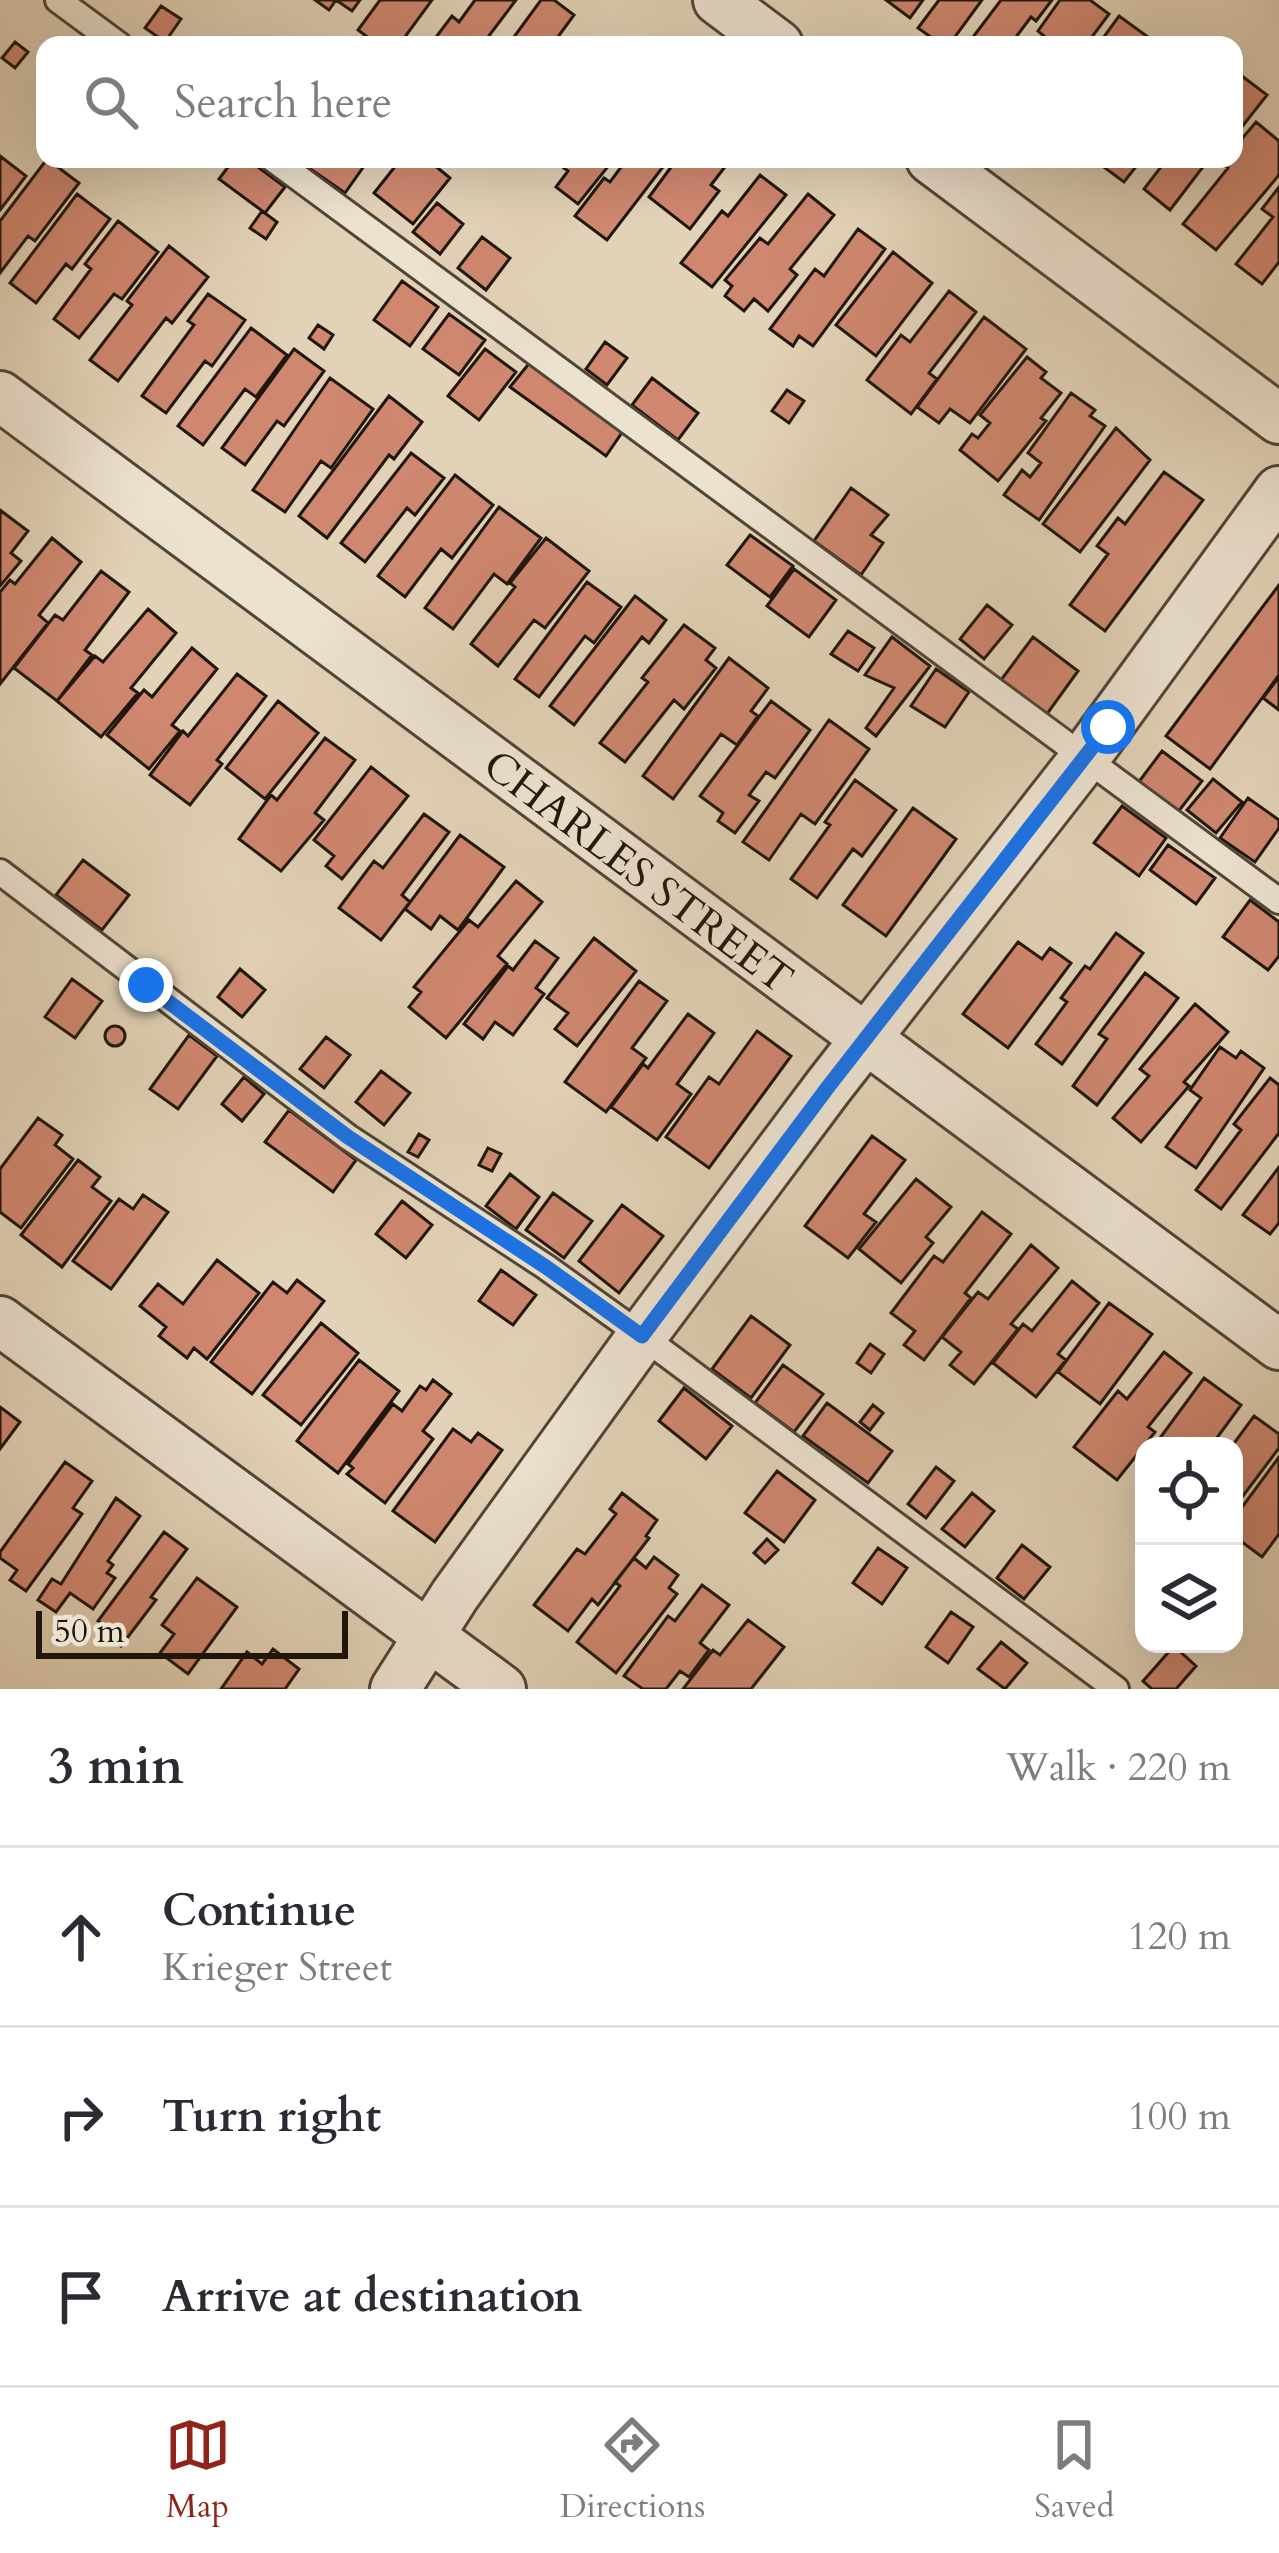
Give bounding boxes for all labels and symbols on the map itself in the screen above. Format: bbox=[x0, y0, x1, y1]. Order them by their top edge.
route start bbox=[1081, 700, 1135, 754]
street label: CHARLES STREET bbox=[472, 737, 804, 1007]
route end bbox=[119, 958, 173, 1012]
scale bar bbox=[36, 1605, 348, 1658]

